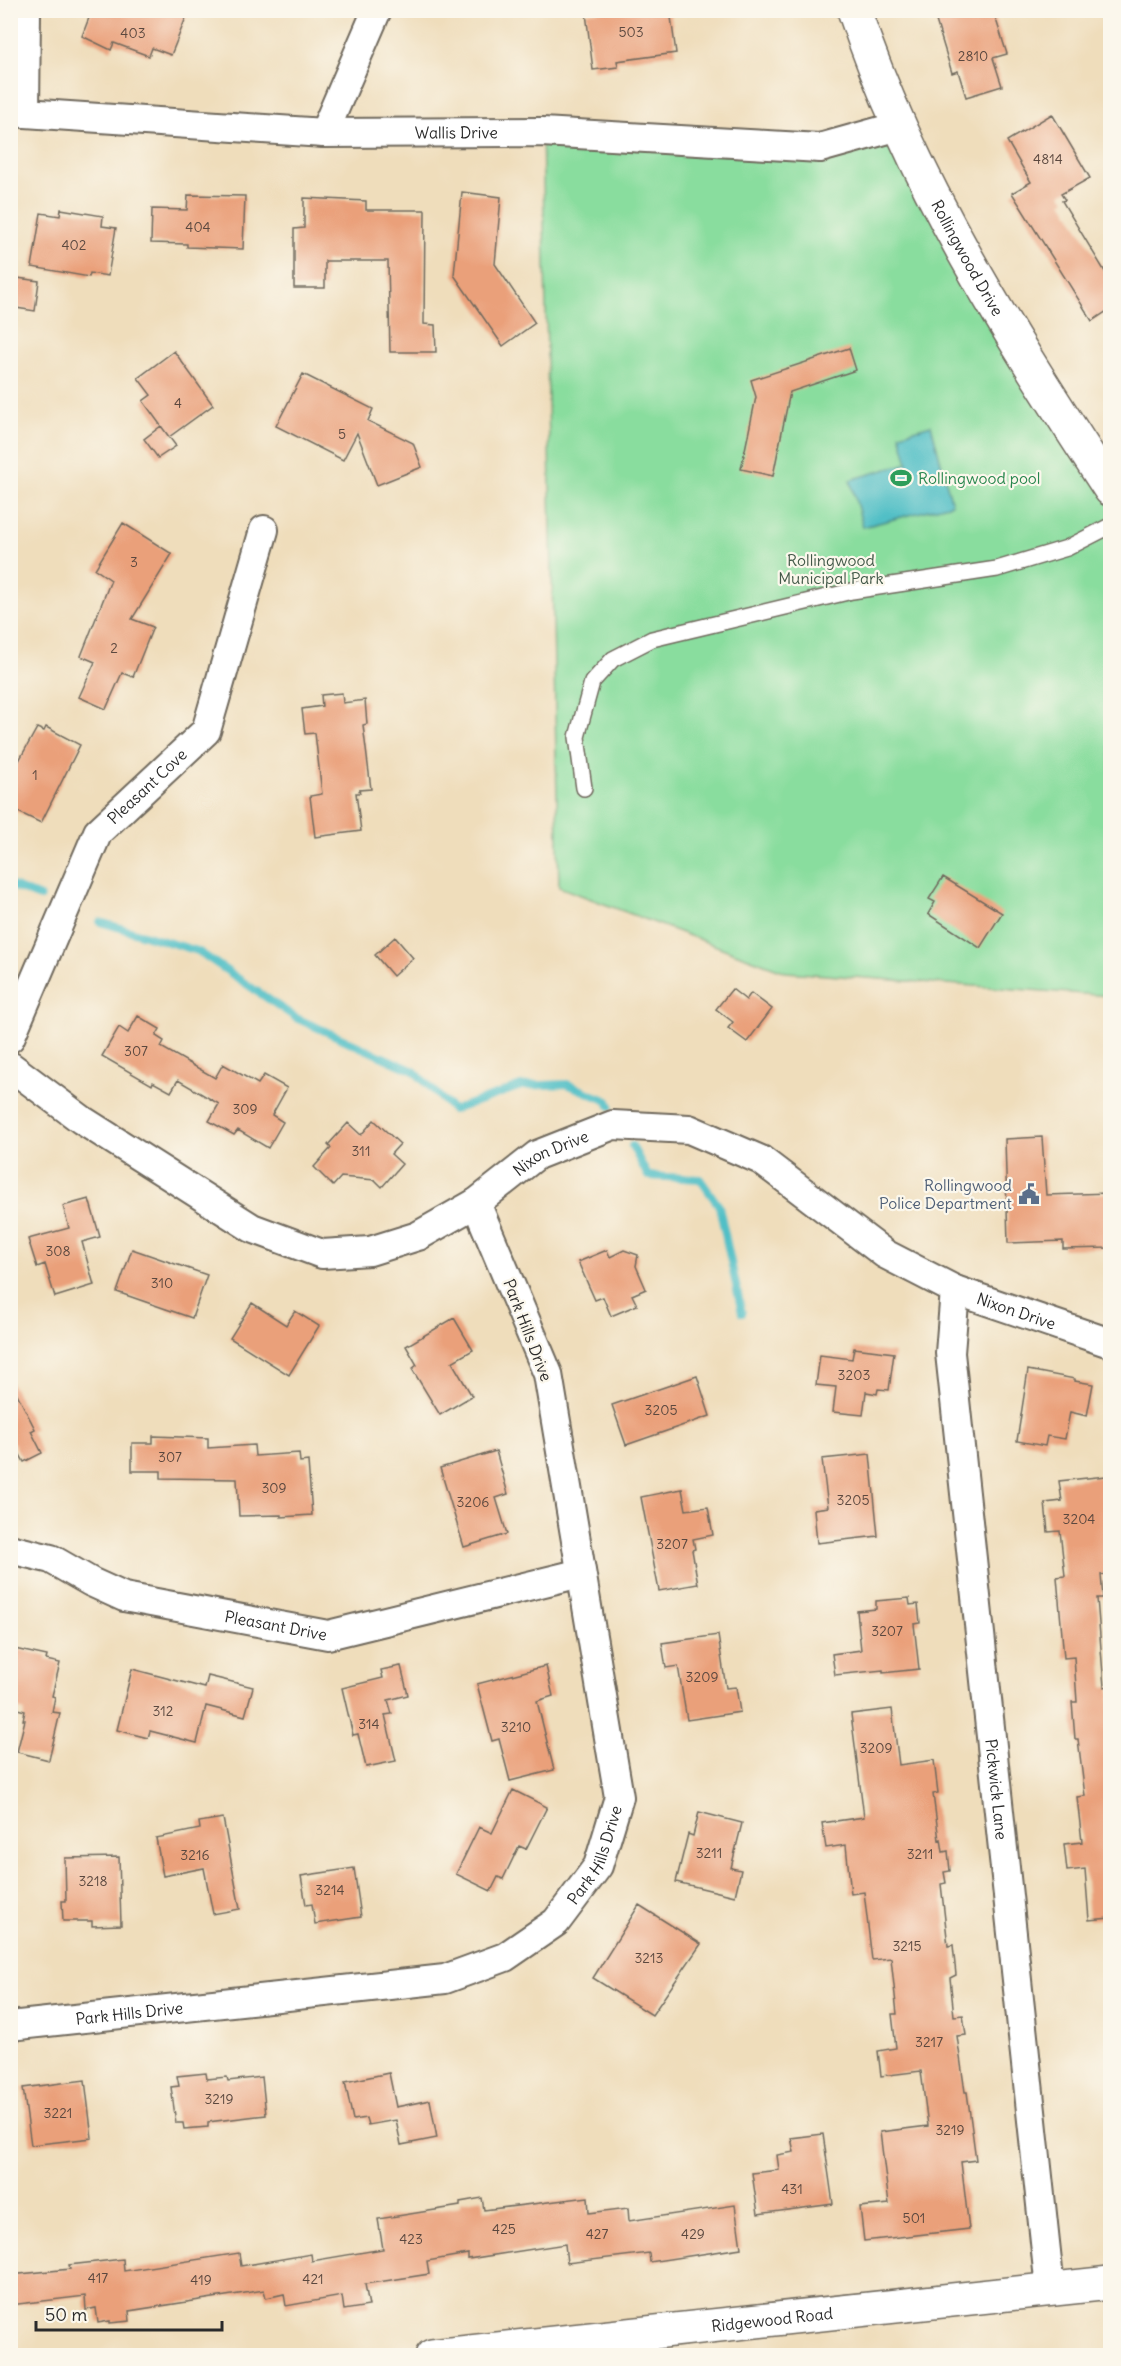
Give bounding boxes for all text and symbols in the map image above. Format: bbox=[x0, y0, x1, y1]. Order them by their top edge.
house number: 503 bbox=[618, 23, 644, 41]
house number: 403 bbox=[120, 24, 146, 42]
house number: 2810 bbox=[958, 47, 988, 65]
street label: Wallis Drive bbox=[415, 122, 498, 143]
house number: 4814 bbox=[1033, 150, 1063, 168]
street label: Rollingwood Drive bbox=[927, 196, 1008, 319]
house number: 404 bbox=[185, 218, 211, 236]
house number: 402 bbox=[62, 236, 87, 254]
house number: 4 bbox=[174, 394, 182, 412]
house number: 5 bbox=[338, 425, 346, 443]
sports icon: Rollingwood pool bbox=[889, 466, 913, 490]
place label: Rollingwood pool bbox=[918, 468, 1040, 488]
park label: Rollingwood Municipal Park bbox=[778, 550, 884, 588]
house number: 3 bbox=[130, 553, 138, 571]
house number: 2 bbox=[110, 639, 118, 657]
street label: Pleasant Cove bbox=[103, 744, 191, 828]
house number: 1 bbox=[32, 766, 38, 784]
house number: 307 bbox=[124, 1042, 148, 1060]
house number: 309 bbox=[232, 1100, 258, 1118]
street label: Nixon Drive bbox=[509, 1126, 591, 1180]
house number: 311 bbox=[352, 1142, 370, 1160]
place label: Rollingwood Police Department bbox=[879, 1175, 1013, 1213]
public building icon: Rollingwood Police Department bbox=[1017, 1182, 1041, 1206]
house number: 308 bbox=[45, 1242, 71, 1260]
house number: 310 bbox=[151, 1274, 173, 1292]
street label: Park Hills Drive bbox=[499, 1276, 557, 1384]
street label: Nixon Drive bbox=[974, 1288, 1058, 1334]
house number: 3203 bbox=[838, 1366, 870, 1384]
house number: 3205 bbox=[645, 1401, 677, 1419]
house number: 307 bbox=[158, 1448, 182, 1466]
house number: 309 bbox=[261, 1479, 287, 1497]
house number: 3205 bbox=[837, 1491, 869, 1509]
house number: 3206 bbox=[457, 1493, 489, 1511]
house number: 3204 bbox=[1063, 1510, 1095, 1528]
house number: 3207 bbox=[656, 1535, 688, 1553]
street label: Pleasant Drive bbox=[223, 1606, 329, 1645]
house number: 3207 bbox=[871, 1622, 903, 1640]
house number: 3209 bbox=[686, 1668, 718, 1686]
house number: 312 bbox=[152, 1702, 174, 1720]
house number: 314 bbox=[358, 1715, 380, 1733]
house number: 3210 bbox=[501, 1718, 531, 1736]
street label: Pickwick Lane bbox=[981, 1738, 1012, 1841]
house number: 3209 bbox=[860, 1739, 892, 1757]
street label: Park Hills Drive bbox=[563, 1803, 626, 1908]
house number: 3211 bbox=[696, 1844, 722, 1862]
house number: 3211 bbox=[907, 1845, 933, 1863]
house number: 3216 bbox=[180, 1846, 210, 1864]
house number: 3218 bbox=[78, 1872, 108, 1890]
house number: 3214 bbox=[315, 1881, 345, 1899]
house number: 3215 bbox=[892, 1937, 922, 1955]
house number: 3213 bbox=[634, 1949, 664, 1967]
street label: Park Hills Drive bbox=[74, 1997, 184, 2029]
house number: 3217 bbox=[915, 2033, 943, 2051]
house number: 3219 bbox=[204, 2090, 234, 2108]
house number: 3221 bbox=[44, 2104, 72, 2122]
house number: 3219 bbox=[935, 2121, 965, 2139]
house number: 431 bbox=[781, 2180, 803, 2198]
house number: 501 bbox=[903, 2209, 925, 2227]
house number: 425 bbox=[492, 2220, 516, 2238]
house number: 427 bbox=[586, 2225, 608, 2243]
house number: 429 bbox=[681, 2225, 705, 2243]
house number: 423 bbox=[399, 2230, 423, 2248]
house number: 417 bbox=[88, 2269, 108, 2287]
house number: 421 bbox=[302, 2270, 324, 2288]
house number: 419 bbox=[190, 2271, 212, 2289]
scale bar bbox=[36, 2294, 222, 2332]
text: 50 m bbox=[45, 2303, 87, 2326]
street label: Ridgewood Road bbox=[710, 2303, 834, 2336]

